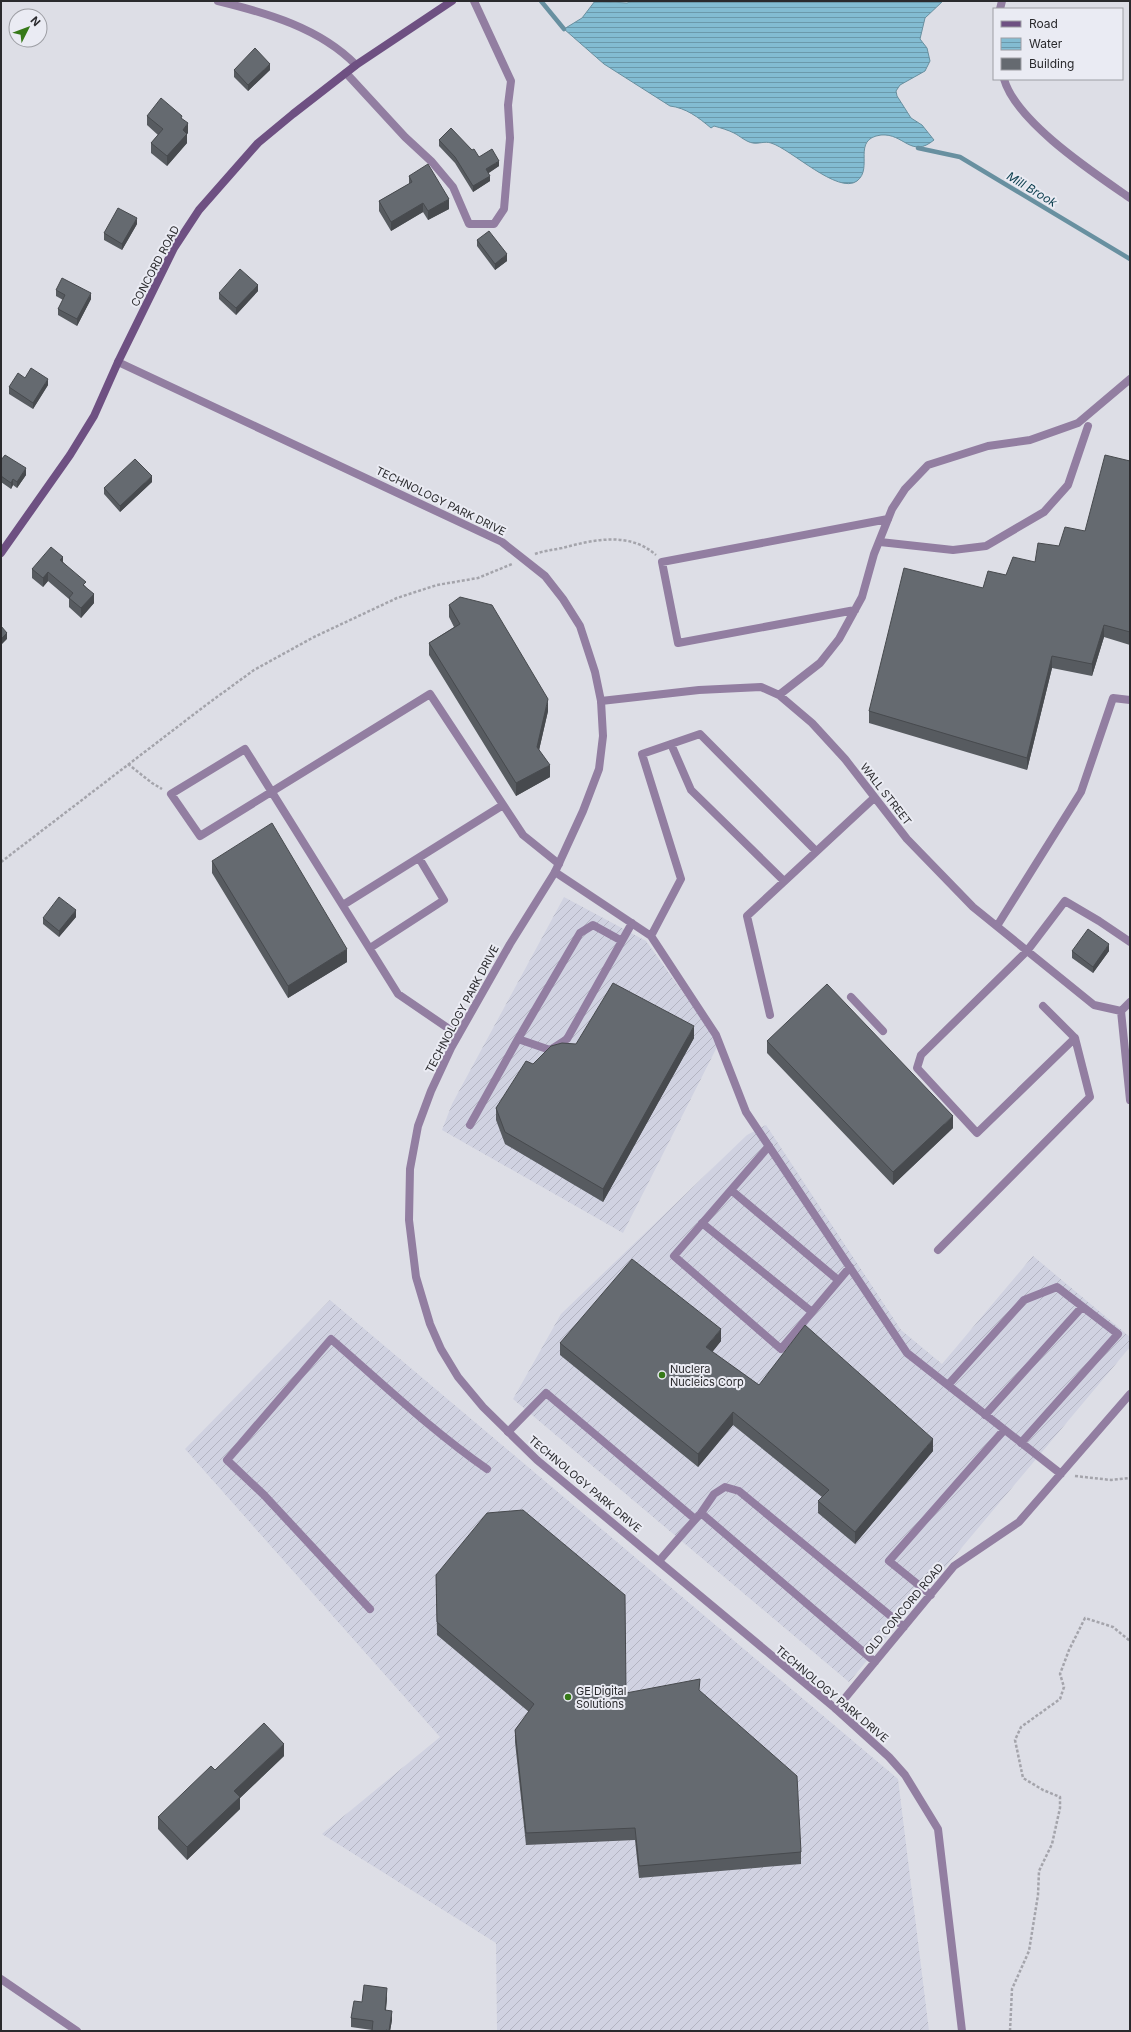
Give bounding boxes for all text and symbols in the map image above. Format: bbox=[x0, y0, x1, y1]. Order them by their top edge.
north arrow bbox=[8, 8, 48, 48]
legend bbox=[993, 8, 1123, 80]
text: N bbox=[27, 14, 43, 29]
text: Road bbox=[1029, 16, 1058, 31]
text: Water bbox=[1029, 36, 1063, 51]
text: Building bbox=[1029, 56, 1074, 71]
water label: Mill Brook bbox=[1004, 168, 1060, 210]
street label: CONCORD ROAD bbox=[128, 223, 182, 309]
street label: TECHNOLOGY PARK DRIVE bbox=[374, 463, 508, 539]
street label: WALL STREET bbox=[857, 760, 915, 828]
street label: TECHNOLOGY PARK DRIVE bbox=[422, 943, 502, 1075]
place label: Nuclera Nucleics Corp bbox=[670, 1362, 744, 1389]
marker: Nuclera Nucleics Corp bbox=[657, 1370, 667, 1380]
street label: TECHNOLOGY PARK DRIVE bbox=[526, 1433, 644, 1535]
street label: OLD CONCORD ROAD bbox=[861, 1560, 947, 1658]
street label: TECHNOLOGY PARK DRIVE bbox=[773, 1643, 891, 1745]
place label: GE Digital Solutions bbox=[576, 1684, 626, 1711]
marker: GE Digital Solutions bbox=[563, 1692, 573, 1702]

